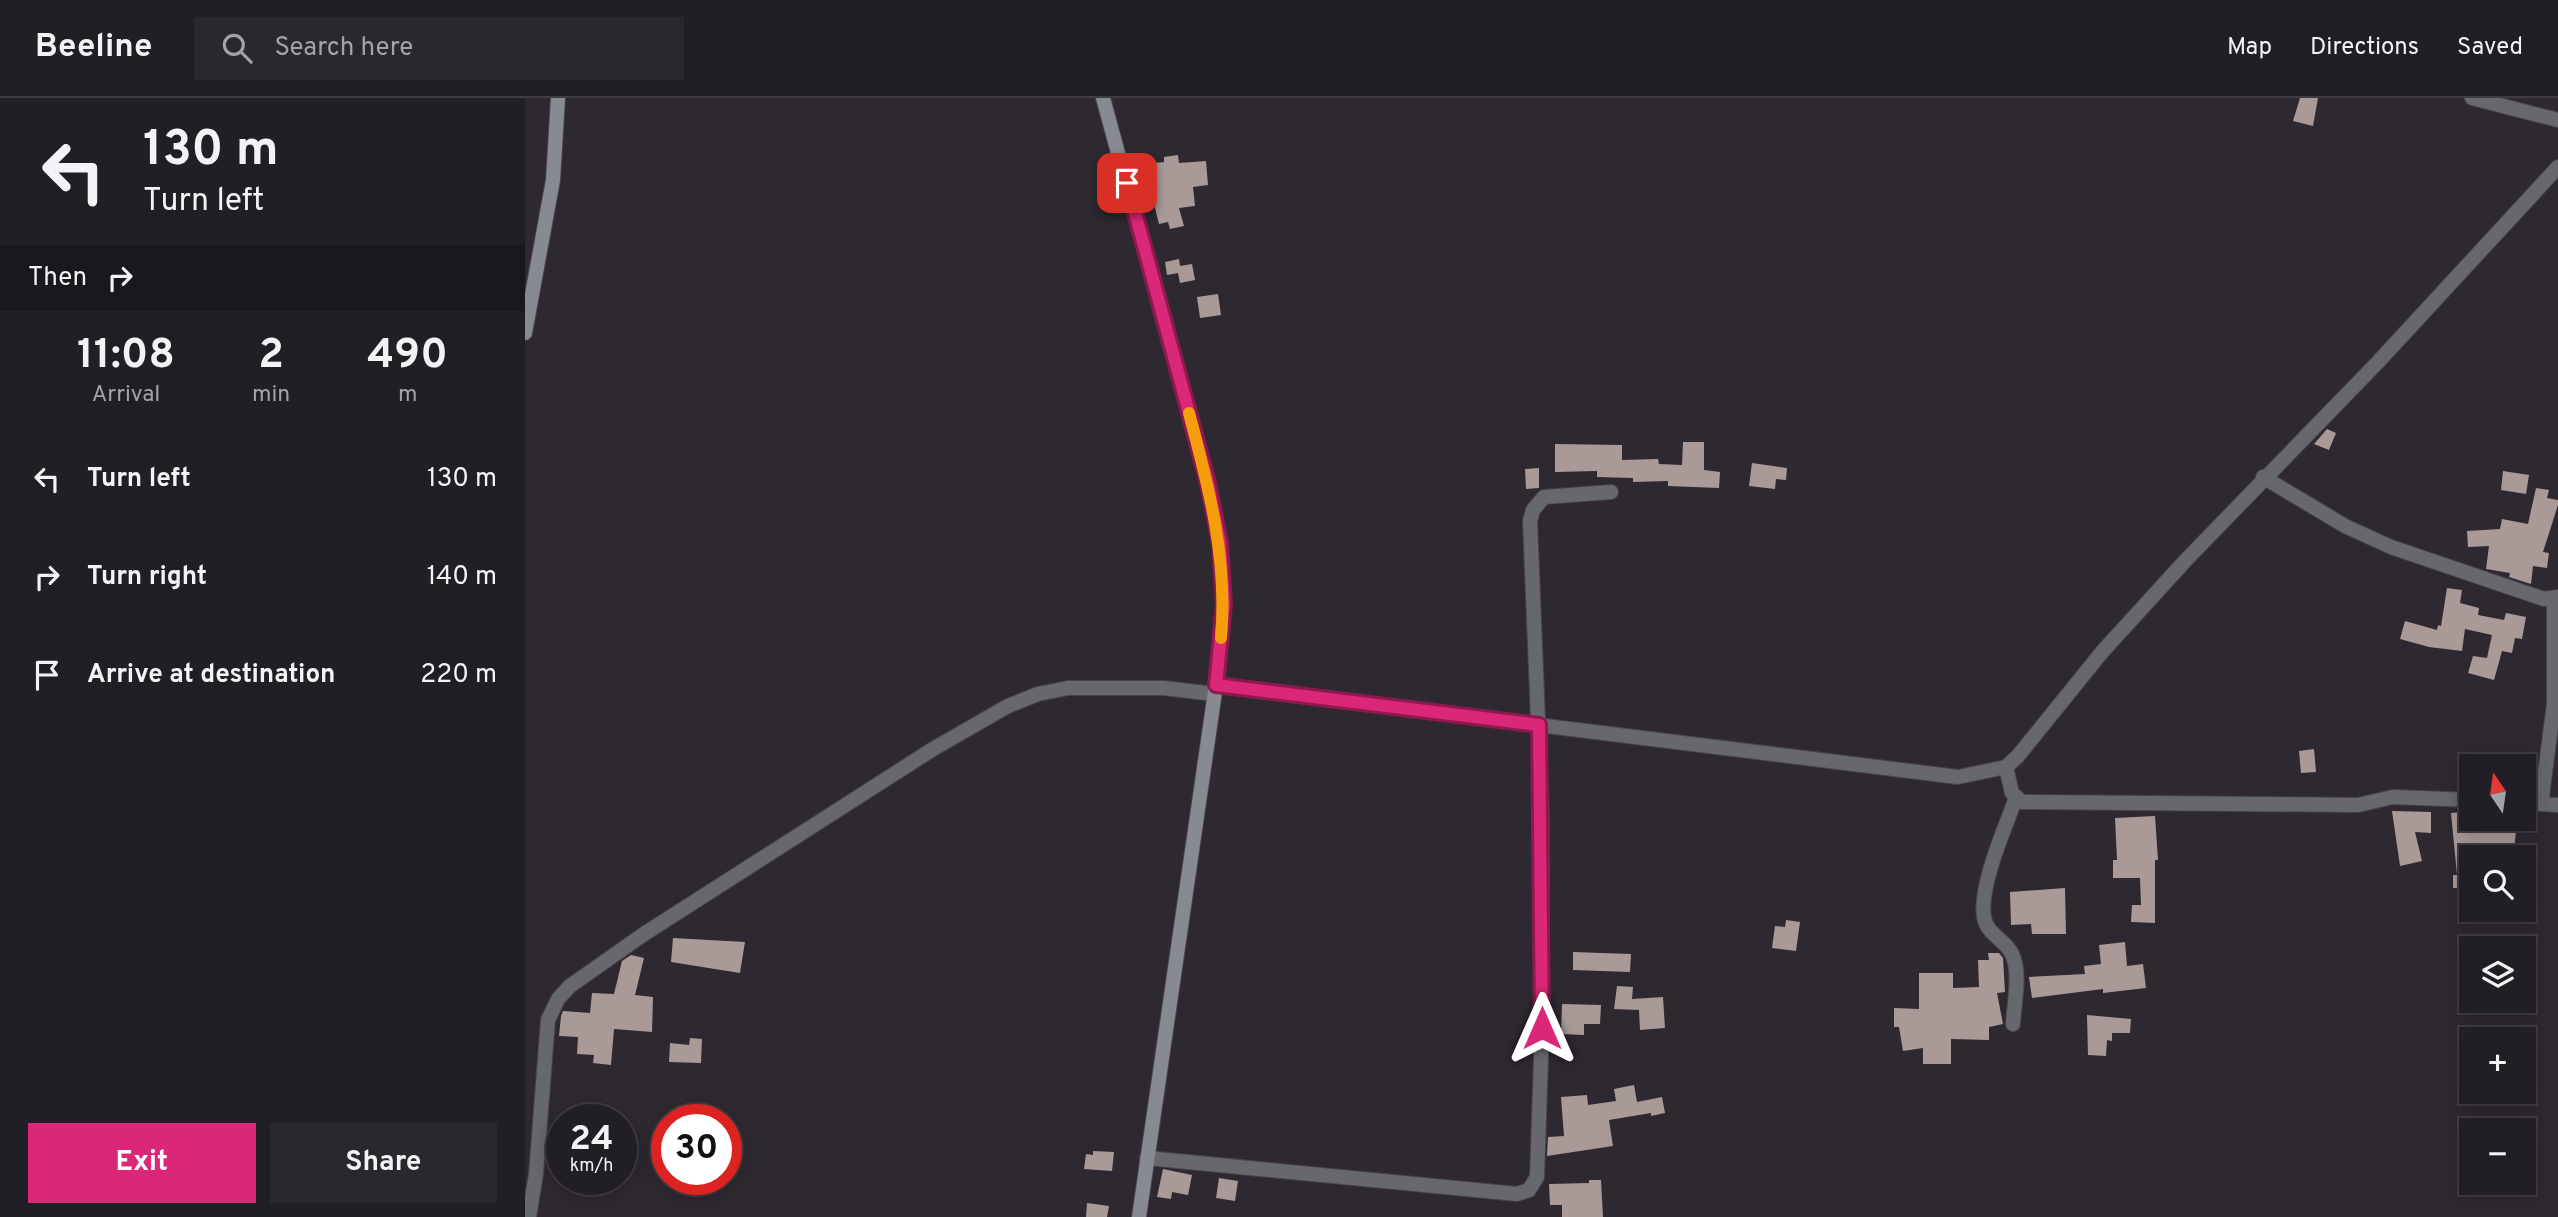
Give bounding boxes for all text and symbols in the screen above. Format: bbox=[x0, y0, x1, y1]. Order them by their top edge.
search box bbox=[194, 17, 684, 80]
text: Beeline bbox=[35, 27, 152, 69]
icon: search bbox=[218, 29, 256, 67]
text: Search here bbox=[274, 32, 413, 65]
text: Map bbox=[2227, 33, 2272, 63]
text: Directions bbox=[2310, 33, 2419, 63]
text: Saved bbox=[2457, 33, 2523, 63]
text: 130 m bbox=[143, 121, 279, 183]
icon: left bbox=[28, 126, 119, 217]
pin bbox=[1097, 153, 1157, 213]
icon: arrive bbox=[1108, 164, 1146, 202]
text: Turn left bbox=[143, 182, 264, 222]
icon: right bbox=[101, 259, 139, 297]
text: Then bbox=[28, 262, 87, 295]
text: 11:08 bbox=[77, 330, 175, 383]
text: 2 bbox=[258, 330, 284, 383]
text: 490 bbox=[367, 330, 448, 383]
text: Arrival bbox=[92, 381, 160, 410]
text: min bbox=[252, 381, 290, 410]
text: m bbox=[398, 381, 417, 410]
icon: left bbox=[28, 460, 66, 498]
text: Turn left bbox=[87, 463, 191, 496]
text: 130 m bbox=[427, 463, 497, 496]
icon: right bbox=[28, 558, 66, 596]
text: Turn right bbox=[87, 561, 207, 594]
text: 140 m bbox=[427, 561, 497, 594]
icon: arrive bbox=[28, 656, 66, 694]
text: Arrive at destination bbox=[87, 659, 335, 692]
text: 220 m bbox=[420, 659, 497, 692]
north arrow bbox=[2459, 754, 2536, 831]
map controls bbox=[2459, 754, 2536, 1195]
button: search bbox=[2459, 845, 2536, 922]
button: layers bbox=[2459, 936, 2536, 1013]
position arrow bbox=[1505, 991, 1579, 1065]
button: + bbox=[2459, 1027, 2536, 1104]
speed limit sign: 30 bbox=[651, 1104, 742, 1195]
text: 24 bbox=[570, 1118, 613, 1162]
button: − bbox=[2459, 1118, 2536, 1195]
button: Exit bbox=[28, 1123, 256, 1203]
button: Share bbox=[270, 1123, 497, 1203]
text: km/h bbox=[570, 1155, 613, 1178]

